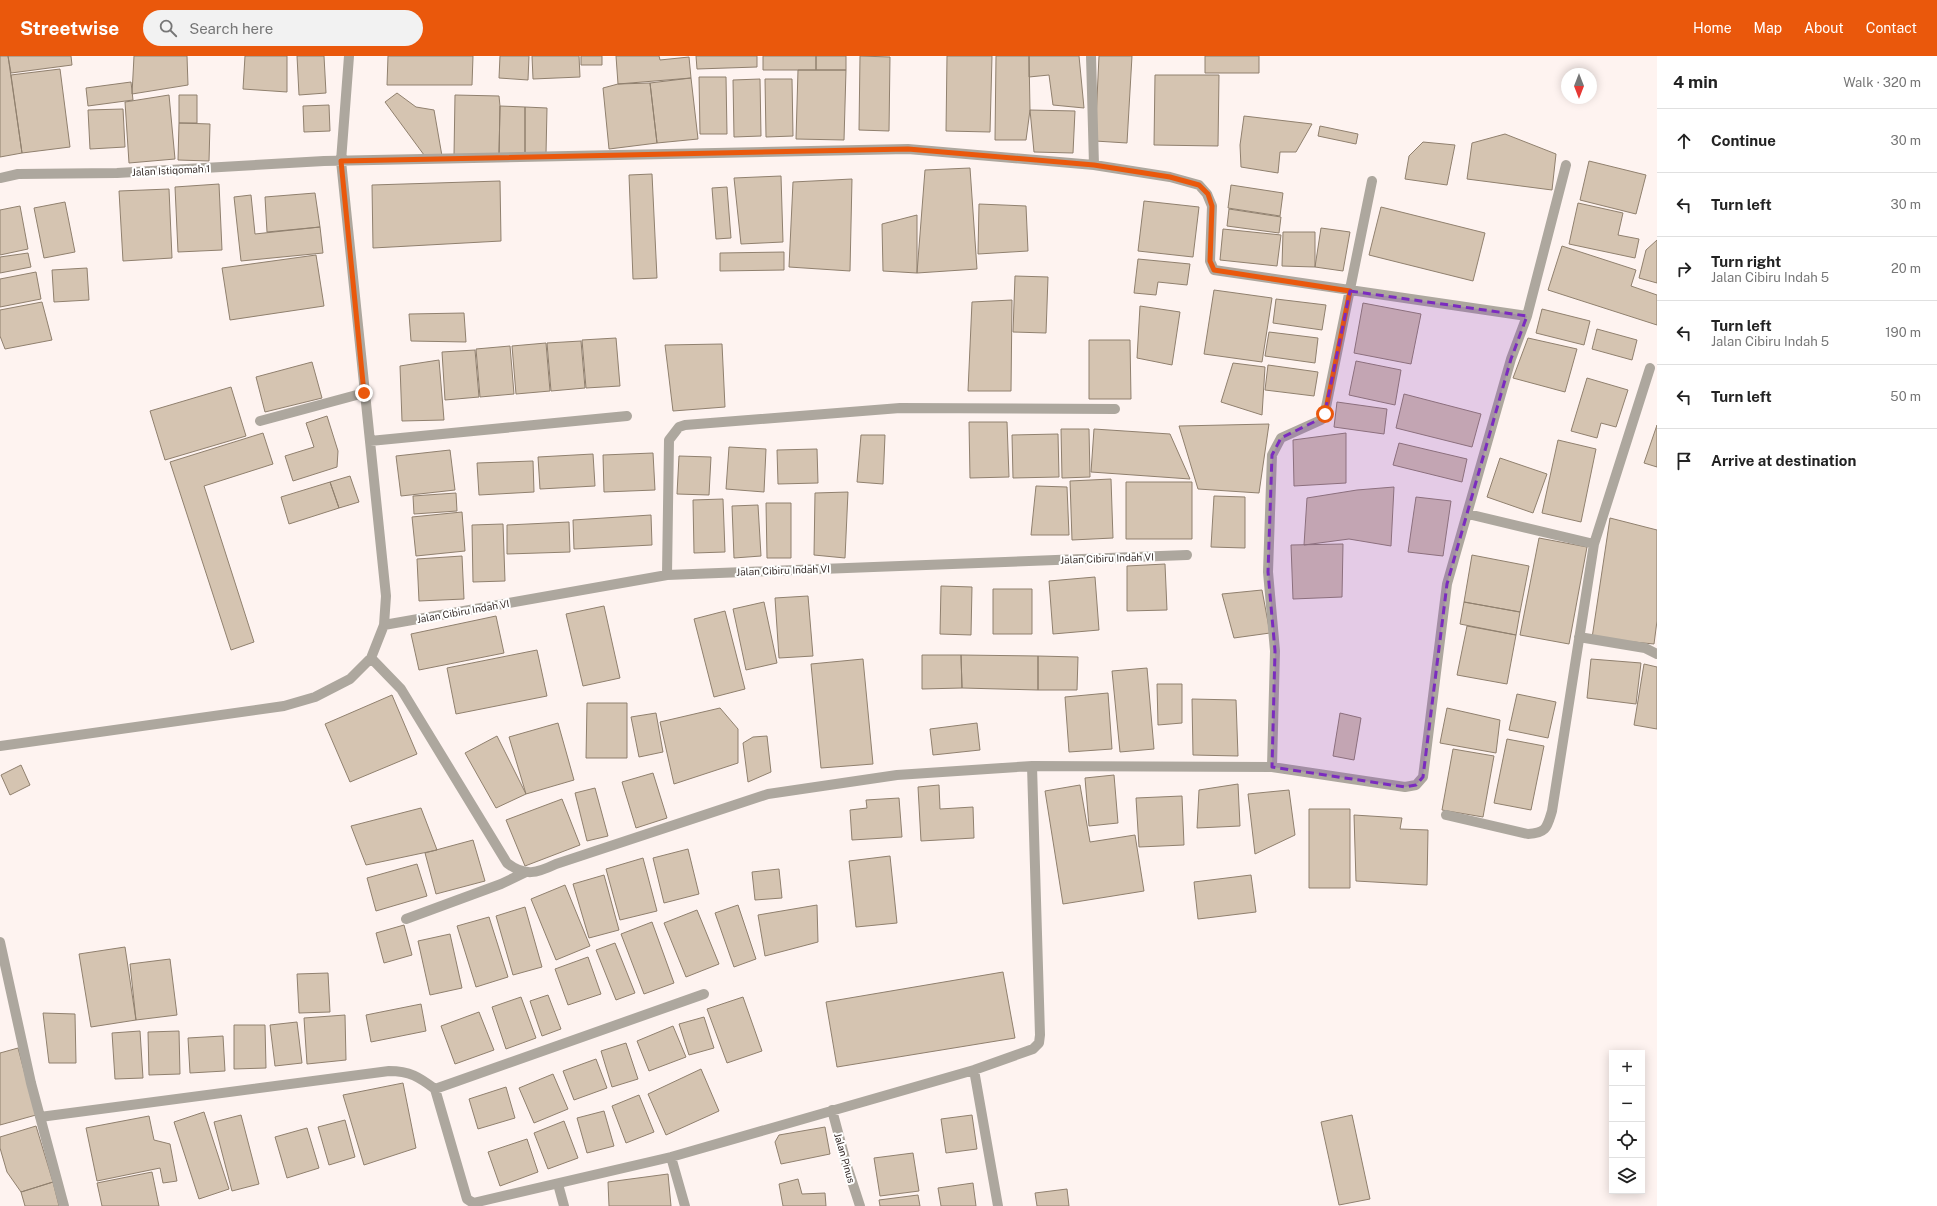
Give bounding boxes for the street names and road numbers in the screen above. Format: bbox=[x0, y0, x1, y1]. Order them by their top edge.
street label: Jalan Istiqomah 1 bbox=[132, 162, 210, 178]
street label: Jalan Cibiru Indah VI bbox=[1060, 550, 1154, 566]
street label: Jalan Cibiru Indah VI bbox=[736, 562, 830, 578]
street label: Jalan Cibiru Indah VI bbox=[416, 597, 510, 625]
street label: Jalan Pinus bbox=[832, 1132, 858, 1184]

